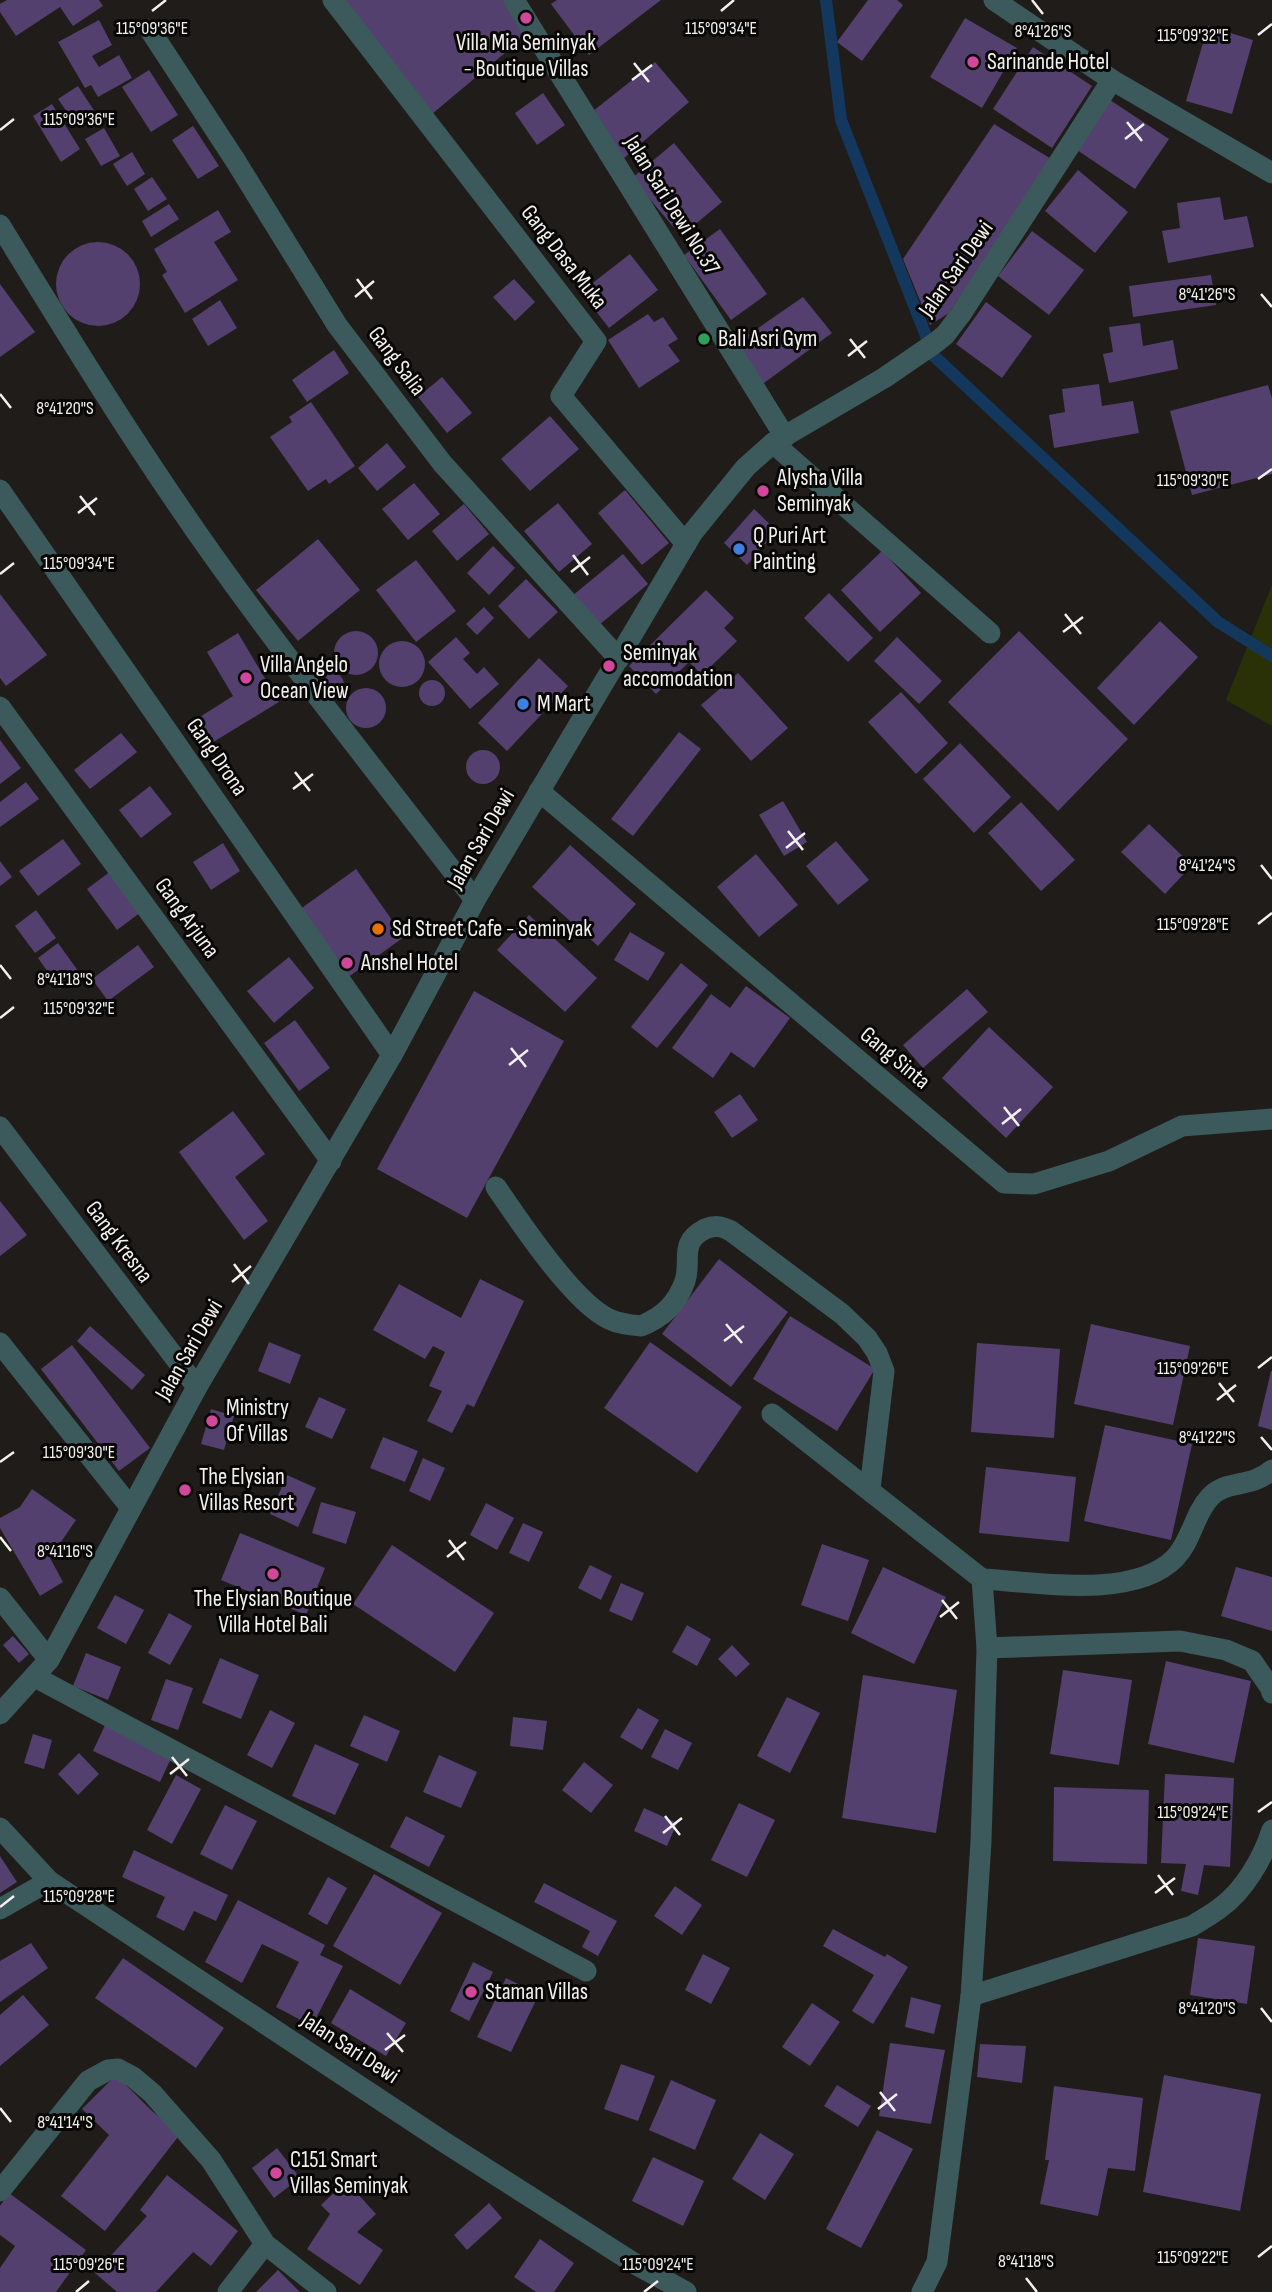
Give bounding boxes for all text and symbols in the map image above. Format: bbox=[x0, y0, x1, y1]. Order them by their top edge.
marker: Villa Mia Seminyak - Boutique Villas bbox=[518, 10, 534, 26]
text: 115°09'36"E bbox=[116, 18, 188, 39]
text: 115°09'34"E bbox=[685, 18, 757, 39]
text: 8°41'26"S bbox=[1014, 21, 1072, 42]
text: 115°09'32"E bbox=[1157, 25, 1229, 46]
place label: Villa Mia Seminyak - Boutique Villas bbox=[456, 29, 596, 83]
place label: Sarinande Hotel bbox=[987, 48, 1109, 76]
marker: Sarinande Hotel bbox=[965, 54, 981, 70]
text: 115°09'36"E bbox=[43, 109, 115, 130]
street label: Jalan Sari Dewi No.37 bbox=[617, 129, 726, 280]
street label: Gang Dasa Muka bbox=[515, 199, 613, 315]
street label: Jalan Sari Dewi bbox=[912, 215, 999, 323]
text: 8°41'26"S bbox=[1178, 284, 1236, 305]
street label: Gang Salia bbox=[362, 321, 432, 401]
place label: Bali Asri Gym bbox=[718, 325, 817, 353]
marker: Bali Asri Gym bbox=[696, 331, 712, 347]
text: 8°41'20"S bbox=[36, 398, 94, 419]
place label: Alysha Villa Seminyak bbox=[776, 464, 863, 518]
text: 115°09'30"E bbox=[1157, 470, 1229, 491]
marker: Alysha Villa Seminyak bbox=[755, 483, 771, 499]
place label: Q Puri Art Painting bbox=[753, 522, 826, 576]
marker: Q Puri Art Painting bbox=[731, 541, 747, 557]
text: 115°09'34"E bbox=[43, 553, 115, 574]
place label: Seminyak accomodation bbox=[623, 639, 733, 693]
place label: Villa Angelo Ocean View bbox=[260, 651, 349, 705]
marker: Seminyak accomodation bbox=[601, 658, 617, 674]
marker: Villa Angelo Ocean View bbox=[238, 670, 254, 686]
place label: M Mart bbox=[537, 690, 591, 718]
marker: M Mart bbox=[515, 696, 531, 712]
street label: Gang Drona bbox=[180, 713, 254, 801]
street label: Jalan Sari Dewi bbox=[441, 784, 521, 895]
text: 8°41'24"S bbox=[1179, 855, 1236, 876]
street label: Gang Arjuna bbox=[149, 872, 225, 964]
text: 115°09'28"E bbox=[1157, 914, 1229, 935]
place label: Sd Street Cafe - Seminyak bbox=[392, 915, 592, 943]
marker: Sd Street Cafe - Seminyak bbox=[370, 921, 386, 937]
place label: Anshel Hotel bbox=[360, 949, 458, 977]
marker: Anshel Hotel bbox=[339, 955, 355, 971]
text: 8°41'18"S bbox=[37, 969, 93, 990]
text: 115°09'32"E bbox=[43, 998, 115, 1019]
street label: Gang Sinta bbox=[854, 1021, 936, 1095]
street label: Gang Kresna bbox=[79, 1195, 159, 1289]
street label: Jalan Sari Dewi bbox=[149, 1295, 229, 1406]
text: 115°09'26"E bbox=[1157, 1358, 1229, 1379]
place label: Ministry Of Villas bbox=[226, 1394, 289, 1448]
marker: Ministry Of Villas bbox=[204, 1413, 220, 1429]
text: 8°41'22"S bbox=[1179, 1427, 1236, 1448]
text: 115°09'30"E bbox=[43, 1442, 115, 1463]
place label: The Elysian Villas Resort bbox=[199, 1463, 294, 1517]
marker: The Elysian Villas Resort bbox=[177, 1482, 193, 1498]
text: 8°41'16"S bbox=[37, 1541, 93, 1562]
marker: The Elysian Boutique Villa Hotel Bali bbox=[265, 1566, 281, 1582]
place label: The Elysian Boutique Villa Hotel Bali bbox=[194, 1585, 352, 1639]
text: 115°09'24"E bbox=[1157, 1802, 1229, 1823]
text: 115°09'28"E bbox=[43, 1886, 115, 1907]
place label: Staman Villas bbox=[485, 1978, 588, 2006]
marker: Staman Villas bbox=[463, 1984, 479, 2000]
text: 8°41'20"S bbox=[1178, 1998, 1236, 2019]
street label: Jalan Sari Dewi bbox=[295, 2005, 404, 2090]
text: 8°41'14"S bbox=[37, 2112, 93, 2133]
place label: C151 Smart Villas Seminyak bbox=[290, 2146, 408, 2200]
marker: C151 Smart Villas Seminyak bbox=[268, 2165, 284, 2181]
text: 115°09'22"E bbox=[1157, 2247, 1229, 2268]
text: 8°41'18"S bbox=[998, 2251, 1054, 2272]
text: 115°09'26"E bbox=[53, 2254, 125, 2275]
text: 115°09'24"E bbox=[622, 2254, 694, 2275]

